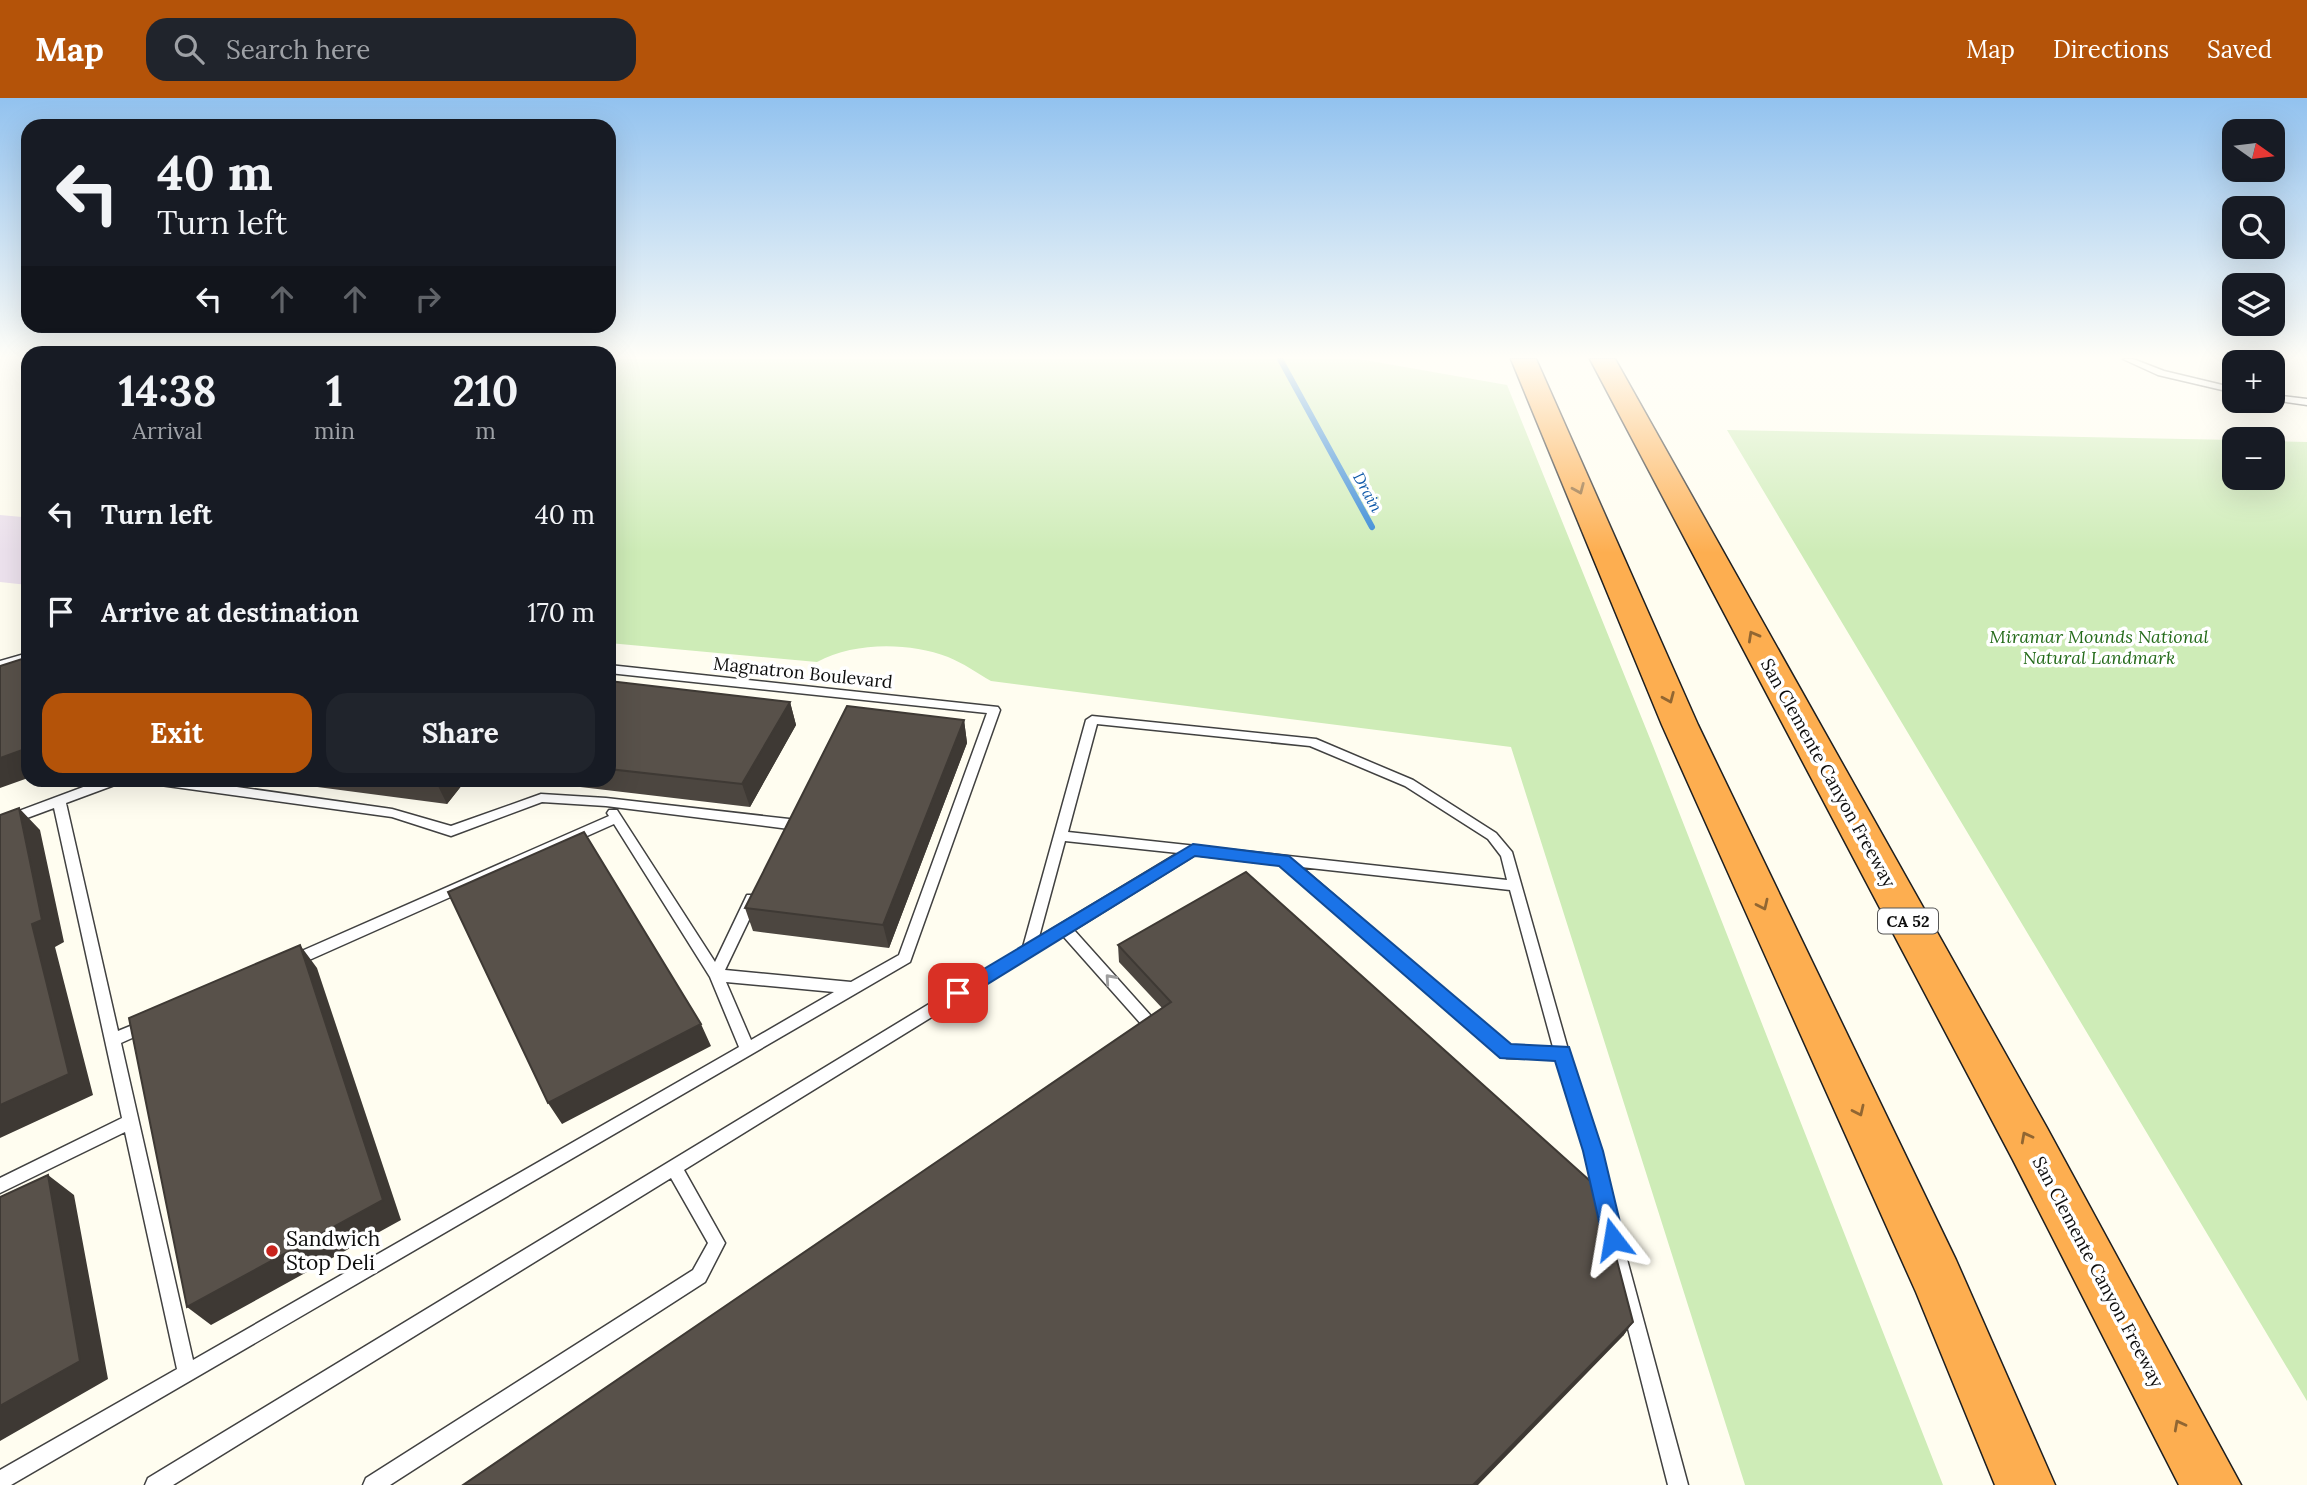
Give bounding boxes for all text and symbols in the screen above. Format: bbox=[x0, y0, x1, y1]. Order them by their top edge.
search box bbox=[146, 18, 636, 81]
text: Map bbox=[35, 28, 104, 70]
icon: search bbox=[170, 30, 208, 68]
text: Search here bbox=[226, 33, 370, 66]
text: Map bbox=[1966, 34, 2015, 65]
text: Directions bbox=[2053, 34, 2169, 65]
text: Saved bbox=[2207, 34, 2272, 65]
north arrow bbox=[2222, 119, 2286, 182]
map controls bbox=[2222, 119, 2285, 490]
text: 40 m bbox=[157, 141, 273, 203]
icon: left bbox=[42, 147, 133, 238]
button: search bbox=[2222, 196, 2285, 259]
text: Turn left bbox=[157, 202, 287, 243]
button: layers bbox=[2222, 273, 2285, 336]
icon: left bbox=[190, 280, 228, 318]
icon: ahead bbox=[263, 280, 301, 318]
icon: ahead bbox=[336, 280, 374, 318]
icon: right bbox=[409, 280, 447, 318]
button: + bbox=[2222, 350, 2285, 413]
text: 14:38 bbox=[118, 364, 217, 418]
text: 1 bbox=[326, 364, 343, 418]
text: 210 bbox=[452, 364, 519, 418]
text: Arrival bbox=[132, 416, 203, 445]
text: min bbox=[314, 416, 355, 445]
text: m bbox=[475, 416, 496, 445]
button: − bbox=[2222, 427, 2285, 490]
water label: Drain bbox=[1349, 469, 1387, 516]
one-way arrow bbox=[1571, 482, 1585, 494]
icon: left bbox=[42, 495, 80, 533]
text: Turn left bbox=[101, 498, 212, 531]
text: 40 m bbox=[535, 498, 595, 531]
icon: arrive bbox=[42, 593, 80, 631]
text: Arrive at destination bbox=[101, 596, 359, 629]
text: 170 m bbox=[527, 596, 595, 629]
park label: Miramar Mounds National Natural Landmark bbox=[1989, 625, 2209, 669]
one-way arrow bbox=[1748, 631, 1761, 643]
street label: Magnatron Boulevard bbox=[712, 652, 894, 693]
street label: San Clemente Canyon Freeway bbox=[1756, 654, 1901, 892]
one-way arrow bbox=[1660, 691, 1674, 703]
button: Exit bbox=[42, 693, 312, 773]
button: Share bbox=[326, 693, 595, 773]
one-way arrow bbox=[1755, 898, 1769, 910]
road number: CA 52 bbox=[1878, 908, 1938, 934]
pin bbox=[928, 963, 988, 1023]
icon: arrive bbox=[939, 974, 977, 1012]
one-way arrow bbox=[1106, 974, 1118, 987]
one-way arrow bbox=[1851, 1104, 1865, 1116]
one-way arrow bbox=[2021, 1132, 2034, 1145]
street label: San Clemente Canyon Freeway bbox=[2028, 1152, 2169, 1392]
position arrow bbox=[1576, 1202, 1650, 1276]
place label: Sandwich Stop Deli bbox=[286, 1225, 380, 1276]
marker: Sandwich Stop Deli bbox=[264, 1243, 280, 1259]
one-way arrow bbox=[2173, 1420, 2187, 1432]

